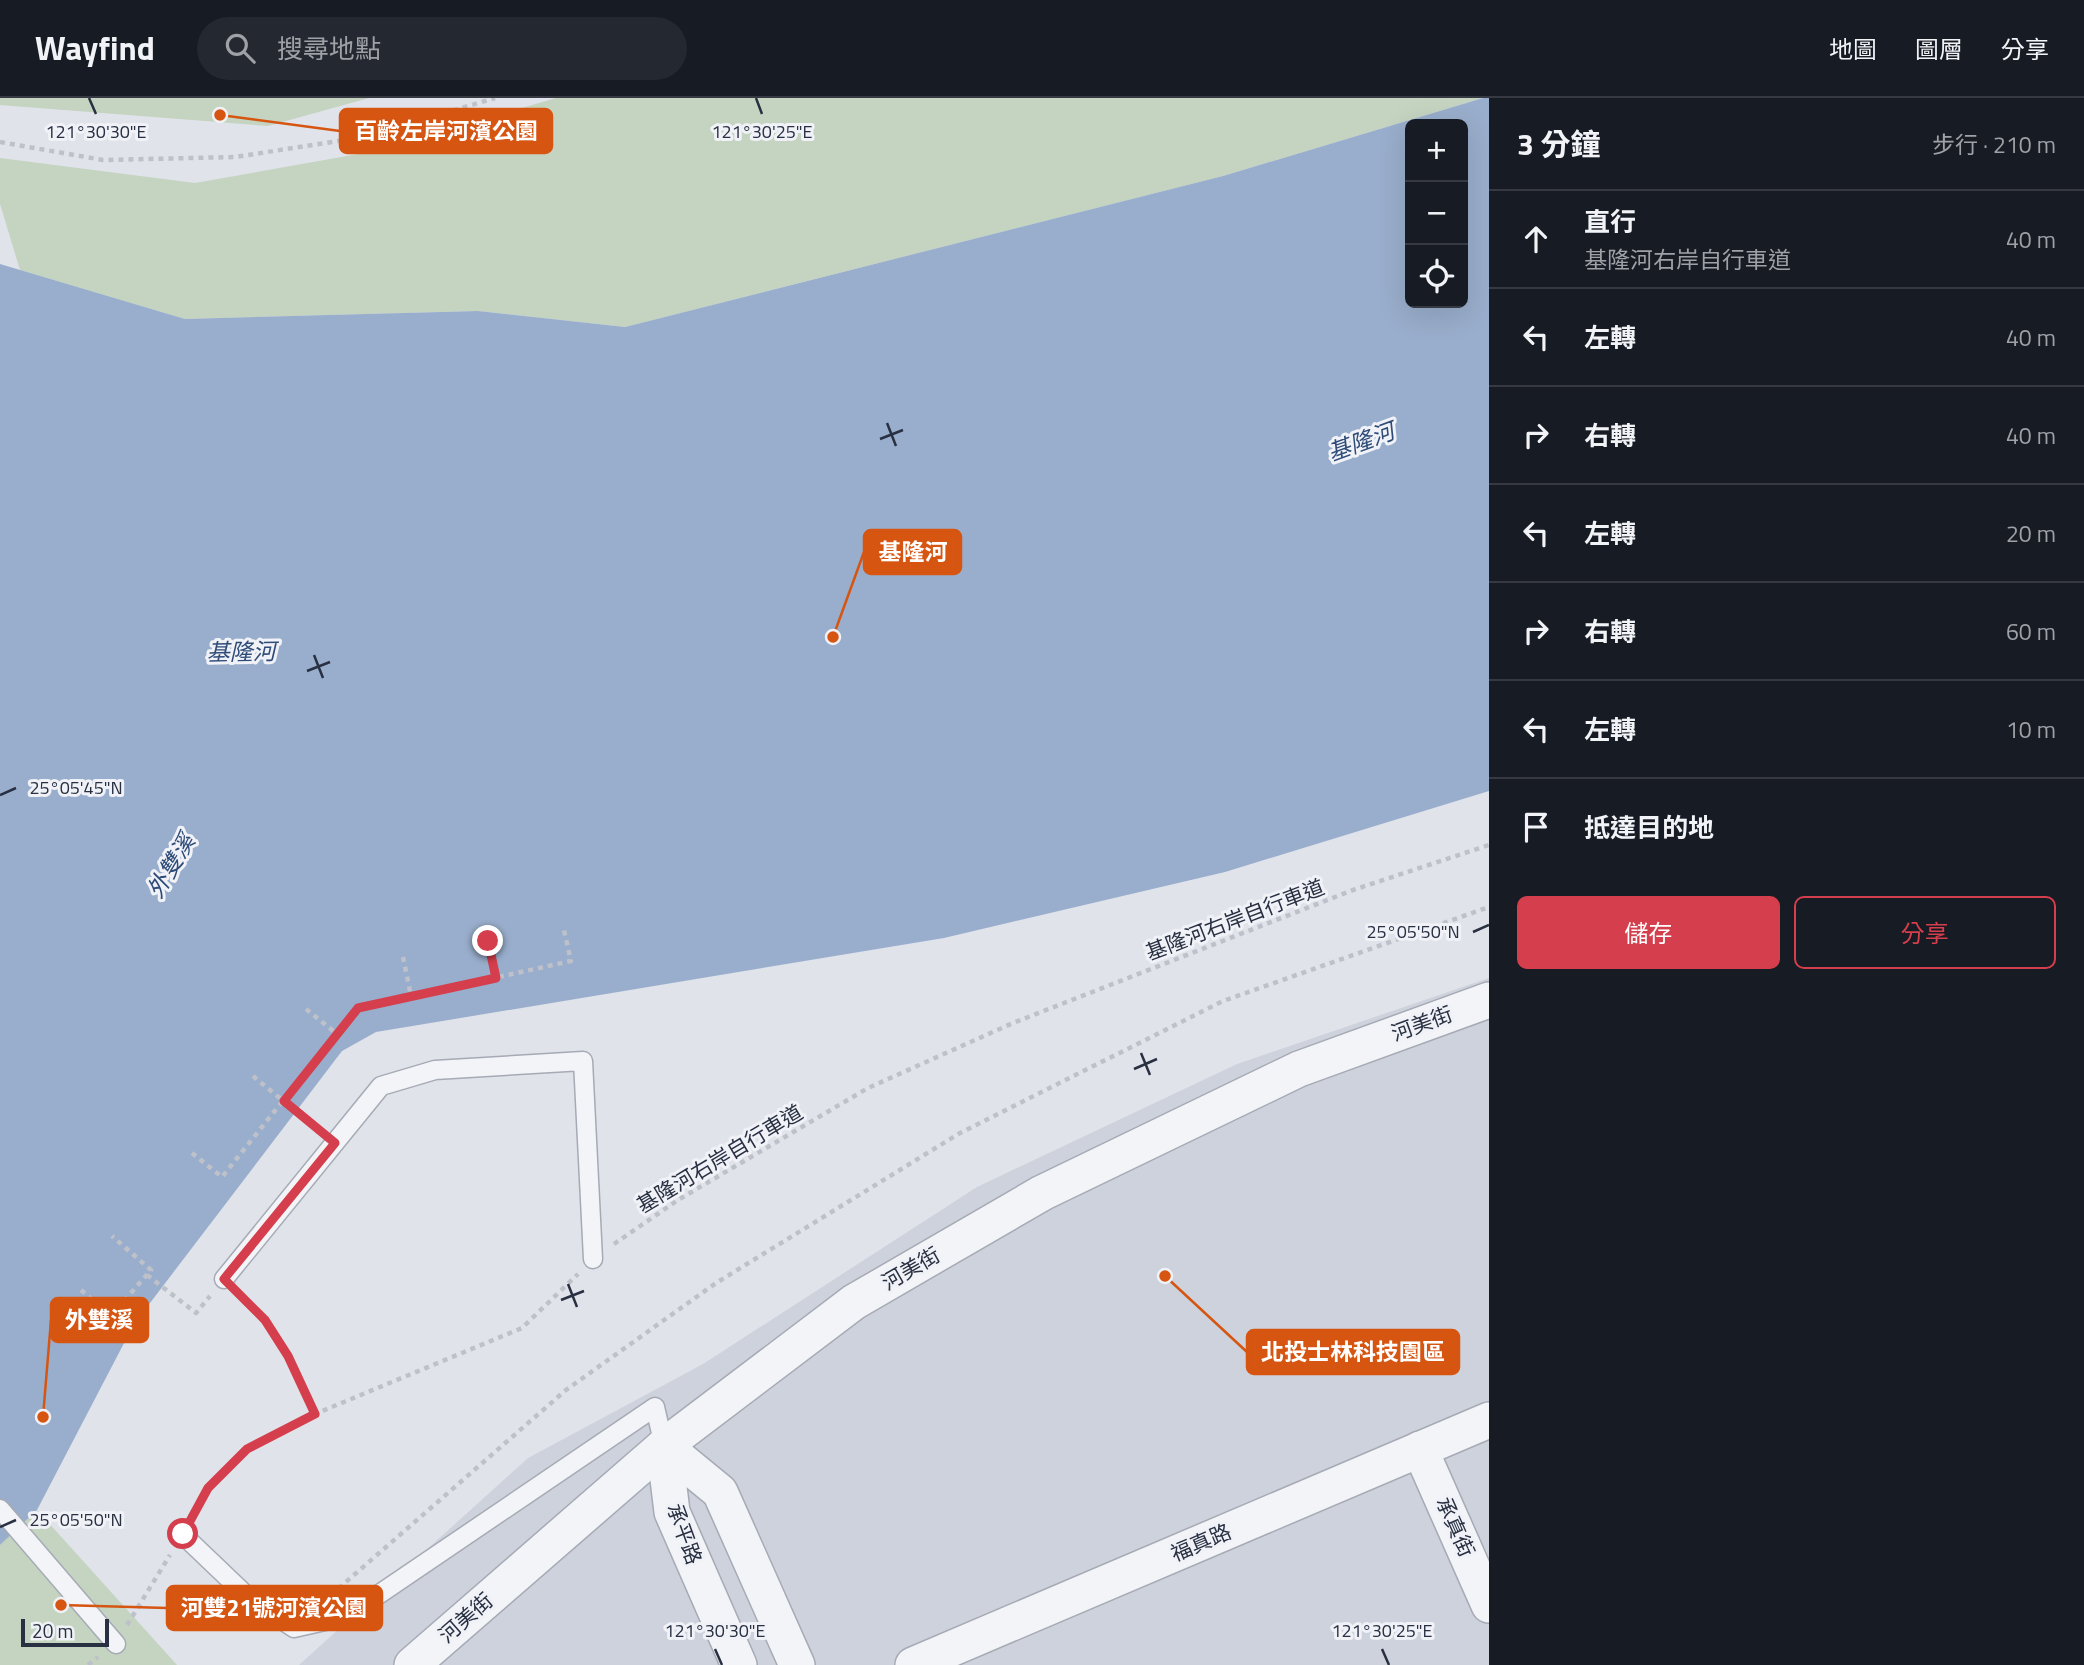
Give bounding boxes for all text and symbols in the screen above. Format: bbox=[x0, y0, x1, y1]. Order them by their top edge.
search box bbox=[197, 17, 687, 80]
text: Wayfind bbox=[35, 23, 155, 73]
icon: search bbox=[221, 29, 259, 67]
text: 搜尋地點 bbox=[277, 29, 381, 68]
text: 地圖 bbox=[1829, 31, 1877, 67]
text: 圖層 bbox=[1915, 31, 1963, 67]
text: 分享 bbox=[2001, 31, 2049, 67]
callout: 百齡左岸河濱公園 bbox=[340, 109, 552, 153]
text: 百齡左岸河濱公園 bbox=[354, 113, 538, 148]
text: 121°30'30"E bbox=[45, 118, 147, 145]
text: 121°30'25"E bbox=[711, 118, 813, 145]
map controls bbox=[1405, 119, 1468, 308]
button: + bbox=[1405, 119, 1468, 182]
text: 3 分鐘 bbox=[1517, 121, 1600, 167]
text: 步行 · 210 m bbox=[1932, 127, 2056, 162]
button: − bbox=[1405, 182, 1468, 245]
text: 直行 bbox=[1584, 202, 1636, 241]
icon: ahead bbox=[1517, 220, 1555, 258]
text: 40 m bbox=[2006, 222, 2056, 257]
text: 基隆河右岸自行車道 bbox=[1584, 242, 1791, 277]
button: locate bbox=[1405, 245, 1468, 308]
icon: left bbox=[1517, 318, 1555, 356]
text: 左轉 bbox=[1584, 318, 1636, 357]
text: 40 m bbox=[2006, 320, 2056, 355]
water label: 基隆河 bbox=[1322, 412, 1403, 470]
icon: right bbox=[1517, 416, 1555, 454]
text: 右轉 bbox=[1584, 416, 1636, 455]
text: 40 m bbox=[2006, 418, 2056, 453]
icon: left bbox=[1517, 514, 1555, 552]
text: 左轉 bbox=[1584, 514, 1636, 553]
text: 20 m bbox=[2006, 516, 2056, 551]
callout: 基隆河 bbox=[864, 530, 961, 574]
text: 基隆河 bbox=[879, 534, 948, 569]
icon: right bbox=[1517, 612, 1555, 650]
text: 右轉 bbox=[1584, 612, 1636, 651]
text: 60 m bbox=[2006, 614, 2056, 649]
water label: 基隆河 bbox=[206, 633, 280, 670]
icon: left bbox=[1517, 710, 1555, 748]
text: 左轉 bbox=[1584, 710, 1636, 749]
text: 10 m bbox=[2006, 712, 2056, 747]
text: 25°05'45"N bbox=[29, 774, 123, 801]
icon: arrive bbox=[1517, 808, 1555, 846]
text: 抵達目的地 bbox=[1584, 808, 1714, 847]
water label: 外雙溪 bbox=[138, 825, 205, 904]
street label: 基隆河右岸自行車道 bbox=[1141, 870, 1329, 968]
button: 儲存 bbox=[1517, 896, 1780, 969]
button: 分享 bbox=[1794, 896, 2056, 969]
text: 25°05'50"N bbox=[1366, 918, 1460, 945]
route end bbox=[472, 925, 503, 956]
street label: 河美街 bbox=[1387, 997, 1457, 1049]
street label: 基隆河右岸自行車道 bbox=[630, 1096, 809, 1221]
street label: 河美街 bbox=[875, 1239, 946, 1298]
callout: 外雙溪 bbox=[51, 1298, 148, 1342]
text: 外雙溪 bbox=[65, 1302, 134, 1337]
callout: 北投士林科技園區 bbox=[1247, 1330, 1459, 1374]
text: 北投士林科技園區 bbox=[1261, 1334, 1445, 1369]
street label: 承真街 bbox=[1428, 1491, 1483, 1562]
street label: 承平路 bbox=[659, 1499, 711, 1569]
text: 25°05'50"N bbox=[29, 1506, 123, 1533]
street label: 福真路 bbox=[1165, 1515, 1236, 1569]
route start bbox=[167, 1518, 198, 1549]
street label: 河美街 bbox=[431, 1585, 500, 1650]
callout: 河雙21號河濱公園 bbox=[167, 1586, 382, 1630]
text: 河雙21號河濱公園 bbox=[181, 1590, 367, 1625]
scale bar bbox=[21, 1616, 108, 1648]
text: 20 m bbox=[32, 1616, 73, 1645]
text: 121°30'30"E bbox=[664, 1617, 766, 1644]
text: 121°30'25"E bbox=[1331, 1617, 1433, 1644]

